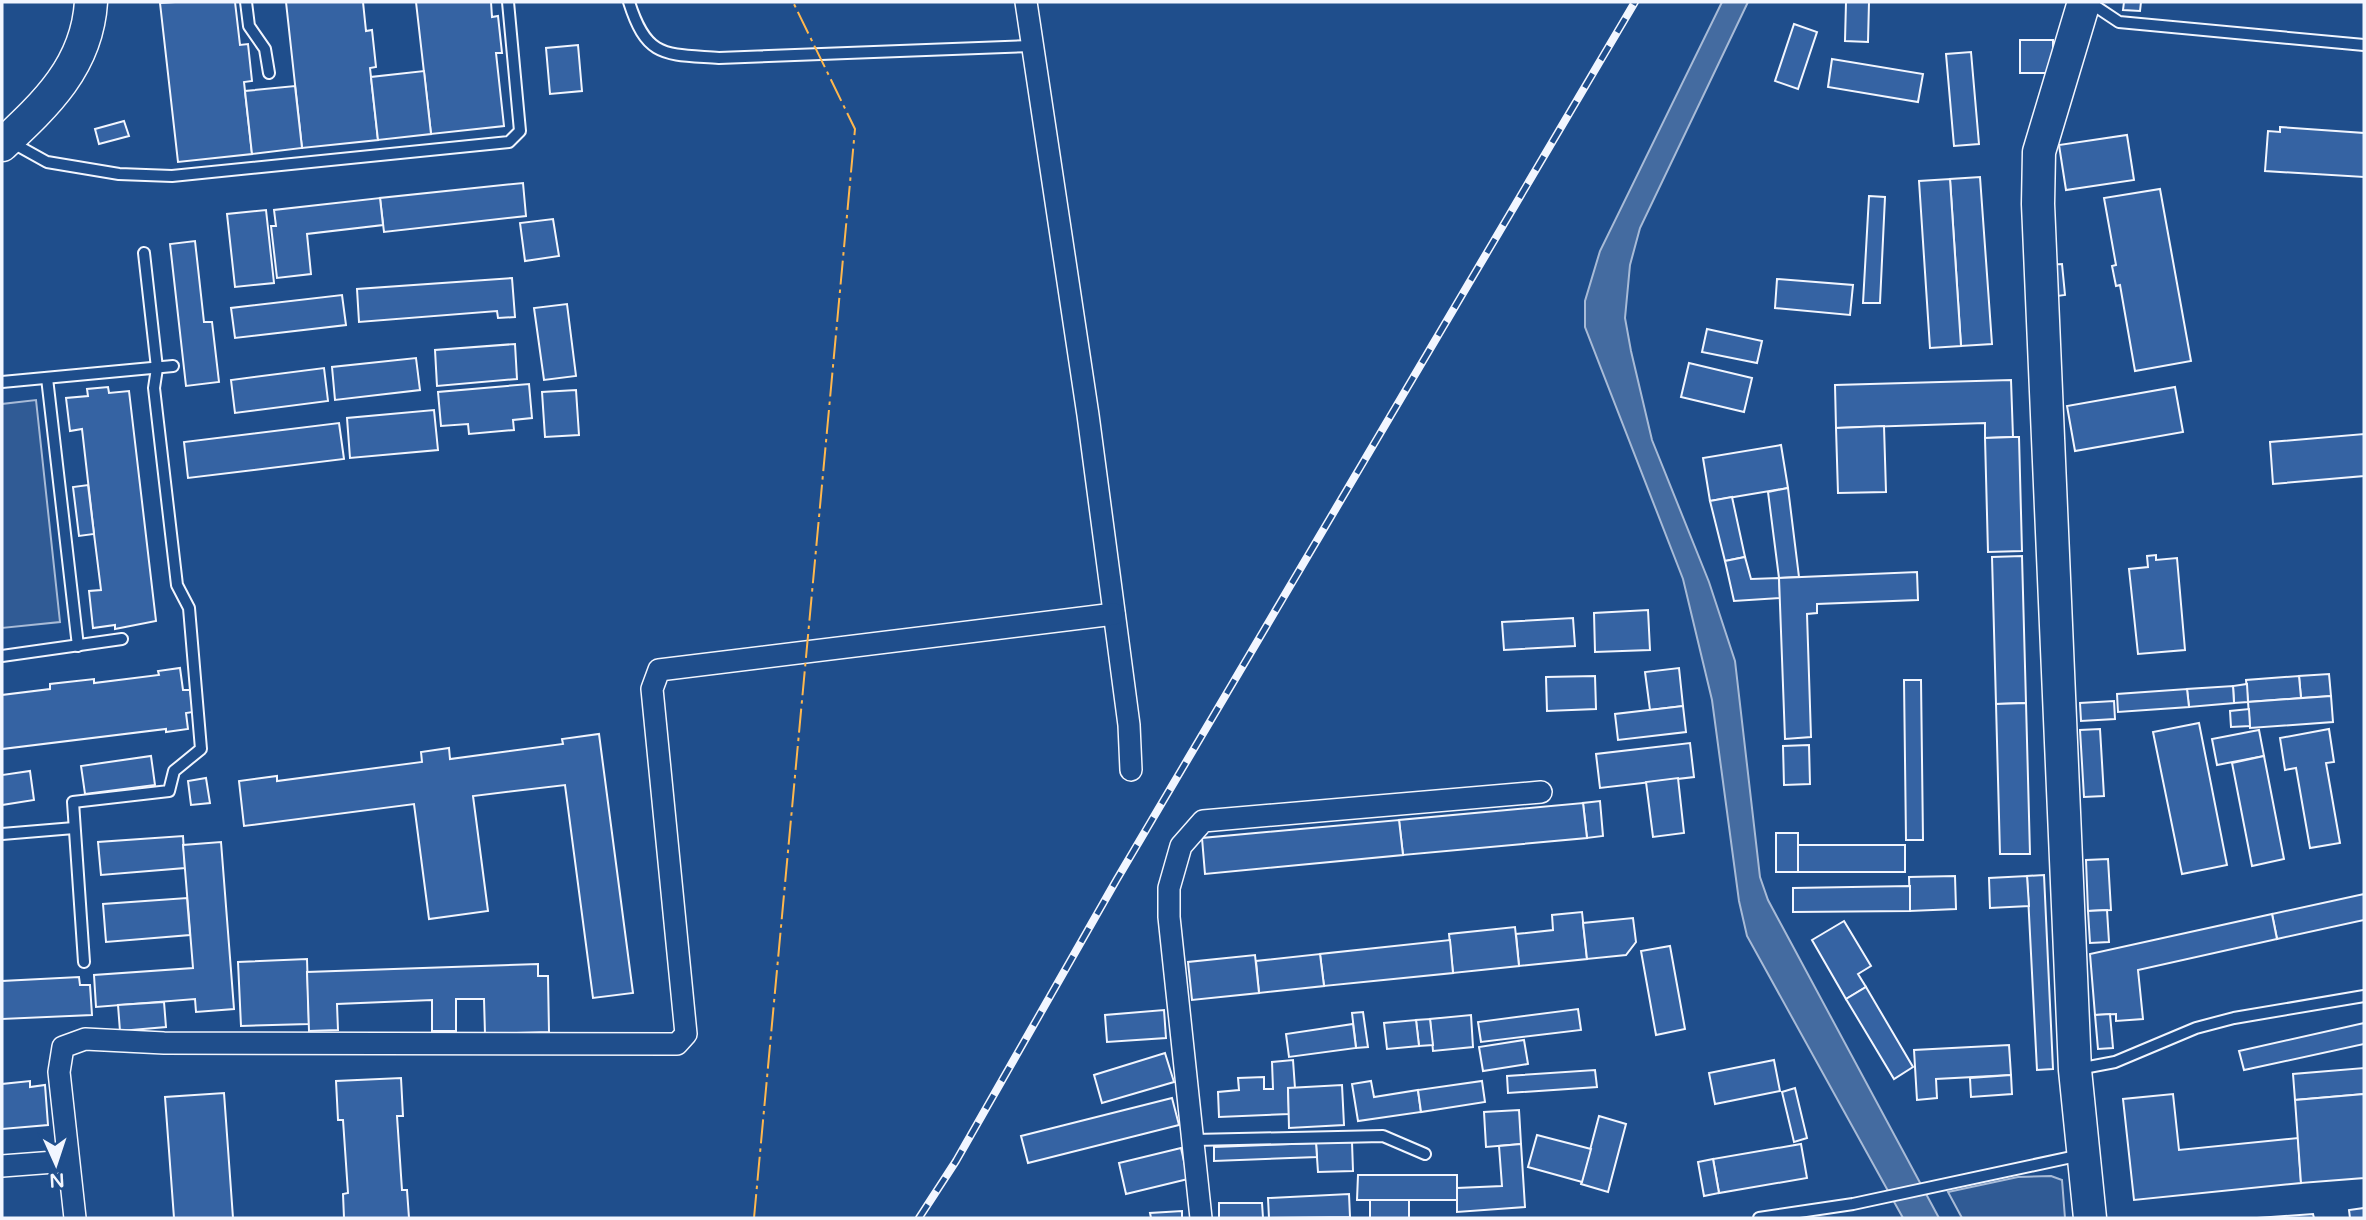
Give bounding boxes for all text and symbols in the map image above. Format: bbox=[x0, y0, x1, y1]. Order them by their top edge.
north arrow bbox=[21, 1129, 91, 1199]
text: N bbox=[49, 1169, 65, 1191]

